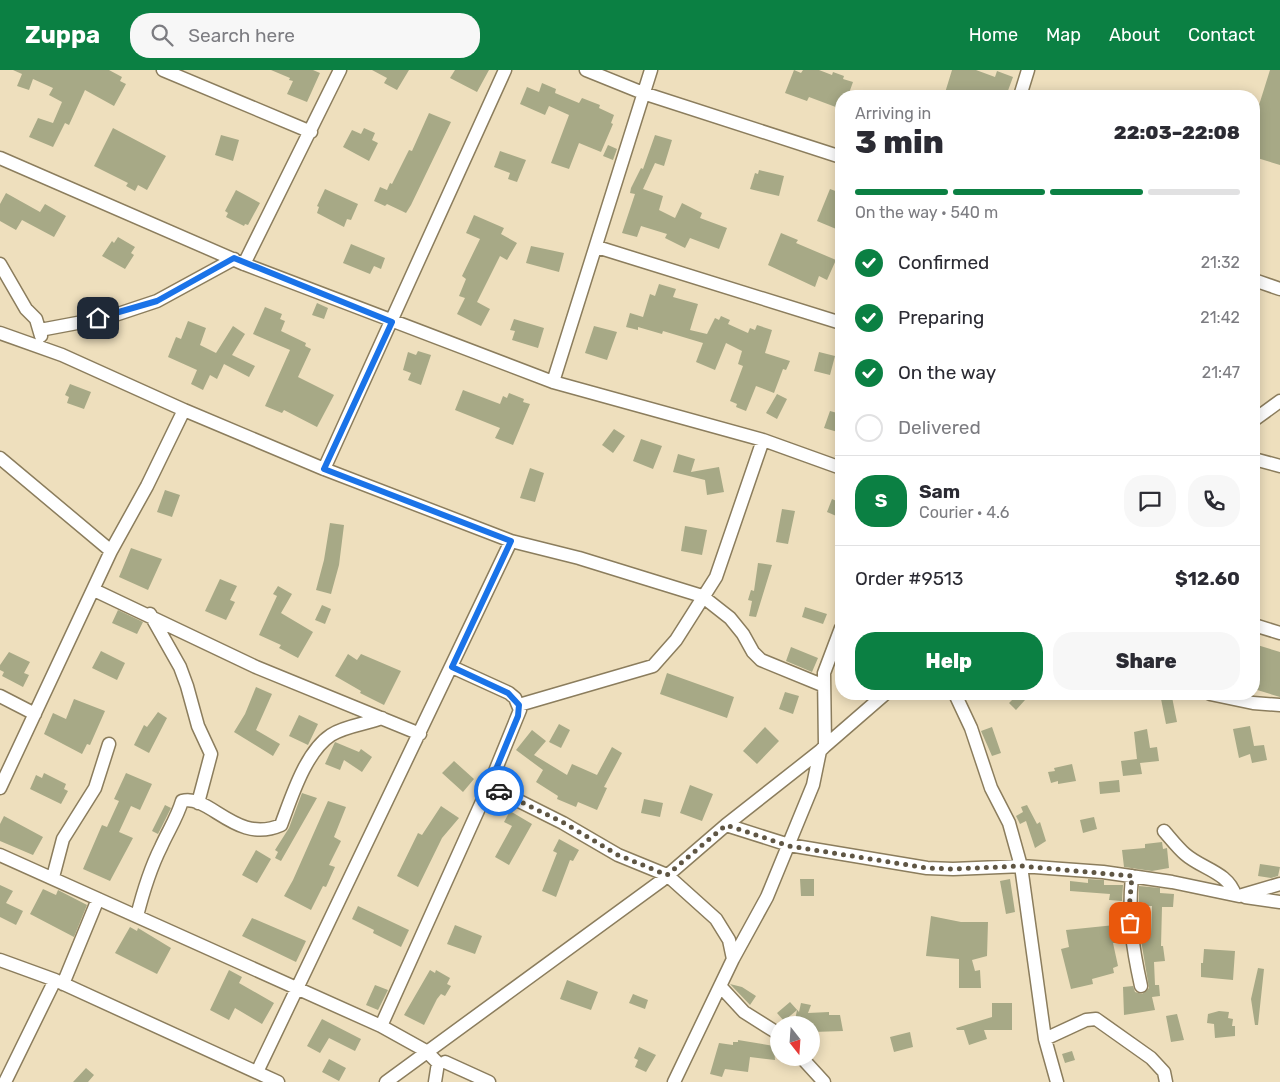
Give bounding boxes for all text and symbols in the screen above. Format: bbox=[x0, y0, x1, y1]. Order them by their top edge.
search box bbox=[130, 13, 480, 58]
text: Zuppa bbox=[25, 21, 100, 49]
icon: search bbox=[148, 21, 176, 49]
text: Search here bbox=[188, 24, 295, 47]
text: Home bbox=[969, 24, 1018, 46]
text: Map bbox=[1046, 24, 1081, 46]
text: About bbox=[1109, 24, 1160, 46]
text: Contact bbox=[1188, 24, 1255, 46]
text: Arriving in bbox=[855, 104, 931, 123]
text: 22:03–22:08 bbox=[1114, 121, 1240, 144]
text: 3 min bbox=[855, 123, 944, 161]
text: On the way · 540 m bbox=[855, 203, 998, 222]
icon: check bbox=[855, 249, 883, 277]
text: Confirmed bbox=[898, 251, 989, 274]
text: 21:32 bbox=[1201, 253, 1240, 272]
pin bbox=[77, 297, 119, 339]
icon: home bbox=[84, 304, 112, 332]
icon: check bbox=[855, 304, 883, 332]
text: Preparing bbox=[898, 306, 984, 329]
text: 21:42 bbox=[1200, 308, 1240, 327]
icon: check bbox=[855, 359, 883, 387]
text: On the way bbox=[898, 361, 996, 384]
text: 21:47 bbox=[1202, 363, 1240, 382]
text: Delivered bbox=[898, 416, 981, 439]
button: chat bbox=[1124, 475, 1176, 527]
button: phone bbox=[1188, 475, 1240, 527]
text: Sam bbox=[919, 480, 960, 503]
text: S bbox=[875, 489, 887, 512]
text: Courier · 4.6 bbox=[919, 503, 1009, 522]
text: Order #9513 bbox=[855, 567, 963, 590]
text: $12.60 bbox=[1175, 567, 1240, 590]
button: Help bbox=[855, 632, 1043, 690]
button: Share bbox=[1053, 632, 1240, 690]
courier bbox=[474, 766, 524, 816]
icon: car bbox=[485, 777, 513, 805]
pin bbox=[1109, 902, 1151, 944]
icon: bag bbox=[1116, 909, 1144, 937]
north arrow bbox=[770, 1016, 820, 1066]
map controls bbox=[770, 1016, 820, 1066]

